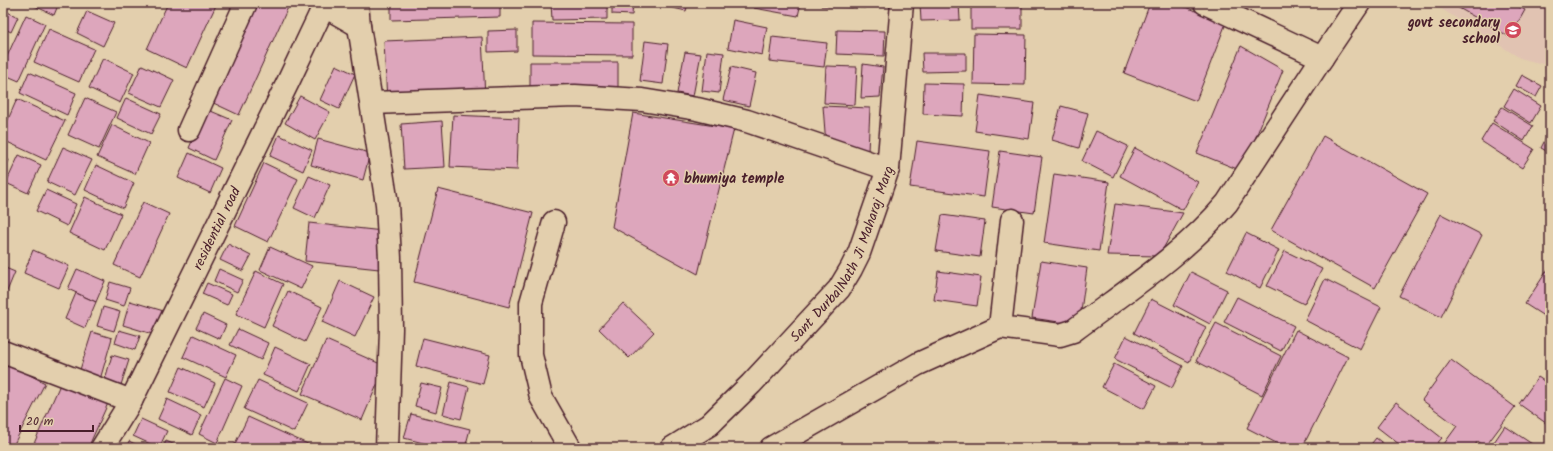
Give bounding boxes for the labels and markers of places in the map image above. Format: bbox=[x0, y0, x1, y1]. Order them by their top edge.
place label: govt secondary school bbox=[1407, 12, 1501, 50]
school or university icon: govt secondary school bbox=[1503, 20, 1523, 40]
temple icon: bhumiya temple bbox=[661, 168, 681, 188]
place label: bhumiya temple bbox=[684, 168, 784, 190]

